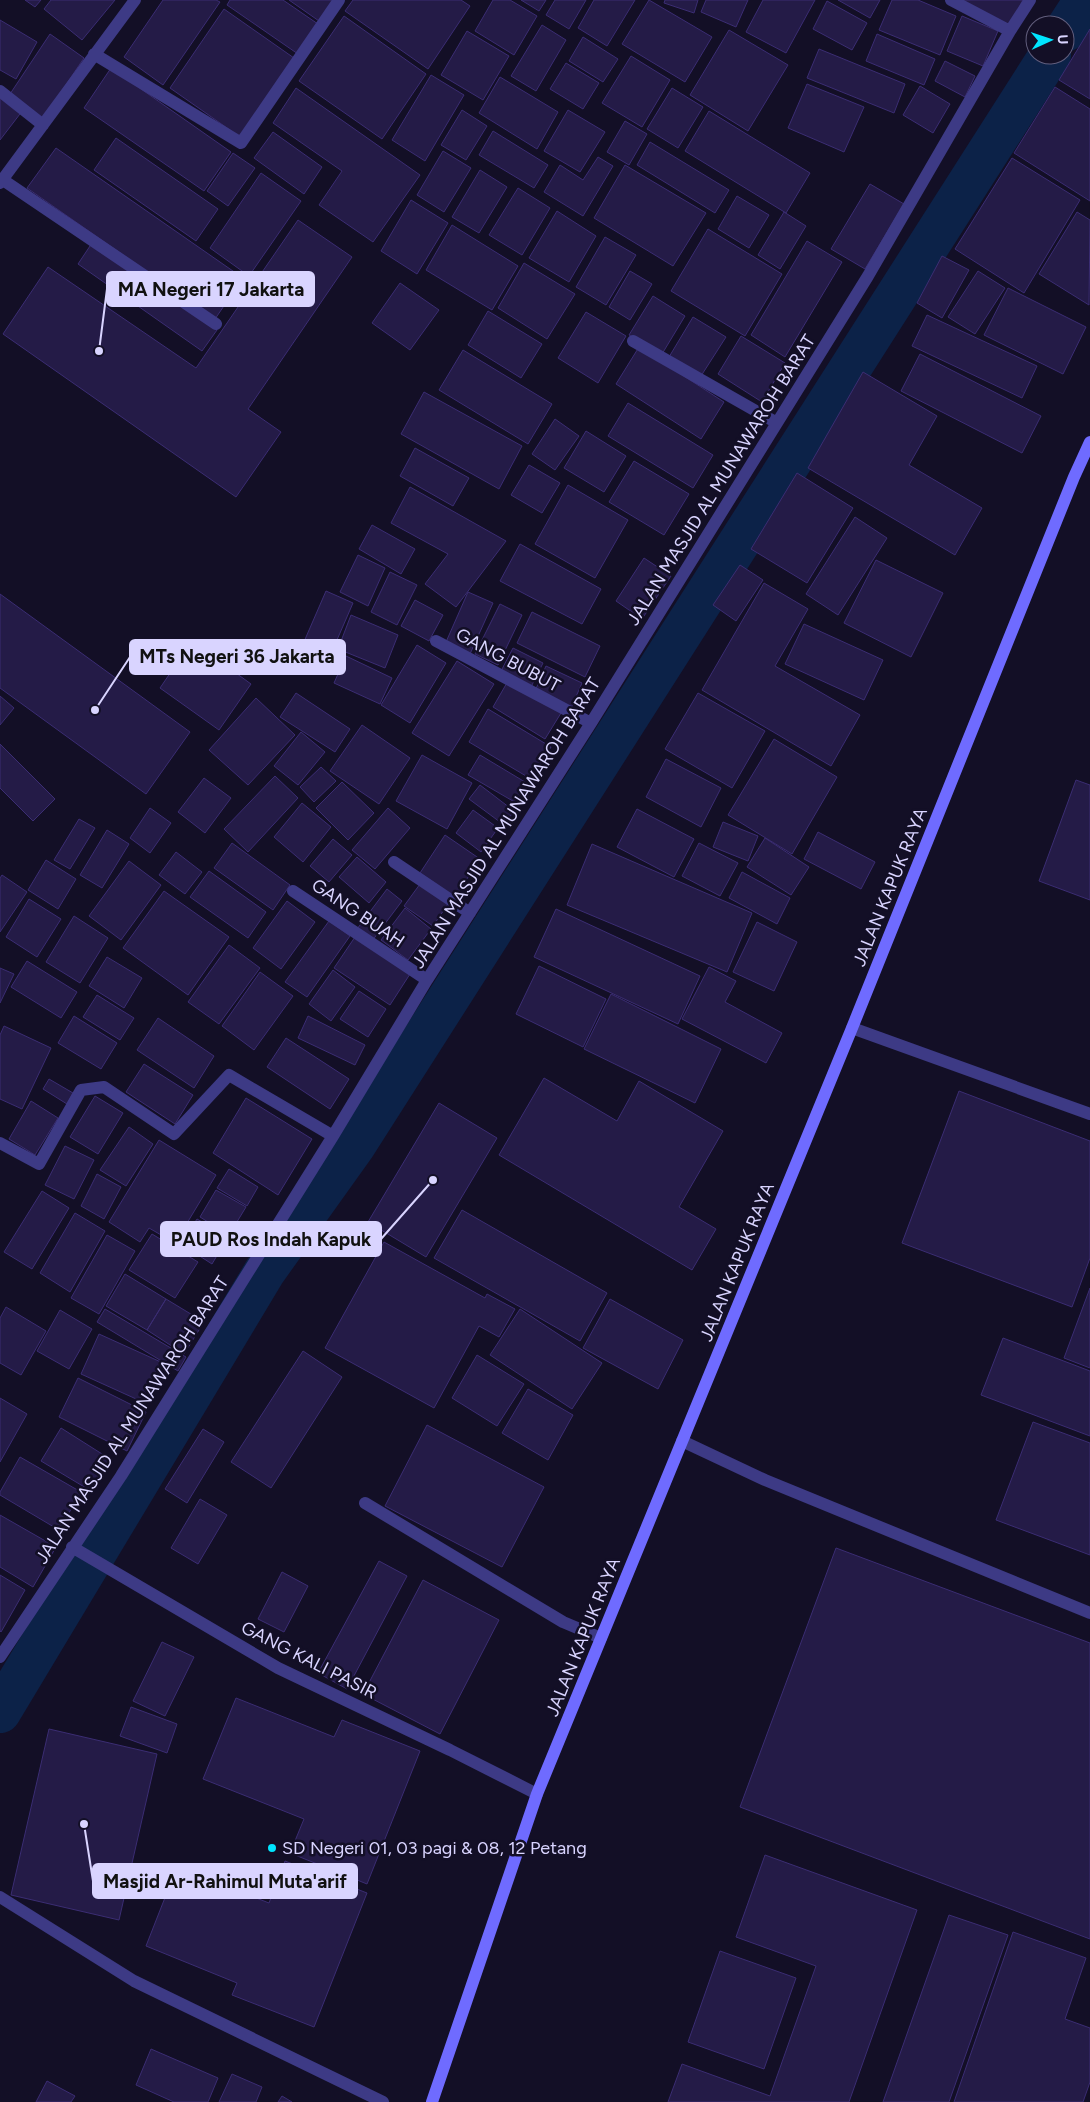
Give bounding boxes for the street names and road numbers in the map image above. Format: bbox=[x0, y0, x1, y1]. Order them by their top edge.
street label: JALAN MASJID AL MUNAWAROH BARAT bbox=[622, 330, 820, 629]
street label: GANG BUBUT bbox=[452, 623, 564, 697]
street label: JALAN MASJID AL MUNAWAROH BARAT bbox=[407, 673, 605, 972]
street label: JALAN KAPUK RAYA bbox=[848, 804, 932, 970]
street label: GANG BUAH bbox=[307, 874, 409, 952]
street label: JALAN KAPUK RAYA bbox=[695, 1179, 779, 1345]
street label: JALAN MASJID AL MUNAWAROH BARAT bbox=[31, 1272, 233, 1568]
street label: JALAN KAPUK RAYA bbox=[541, 1554, 625, 1720]
street label: GANG KALI PASIR bbox=[237, 1616, 381, 1704]

